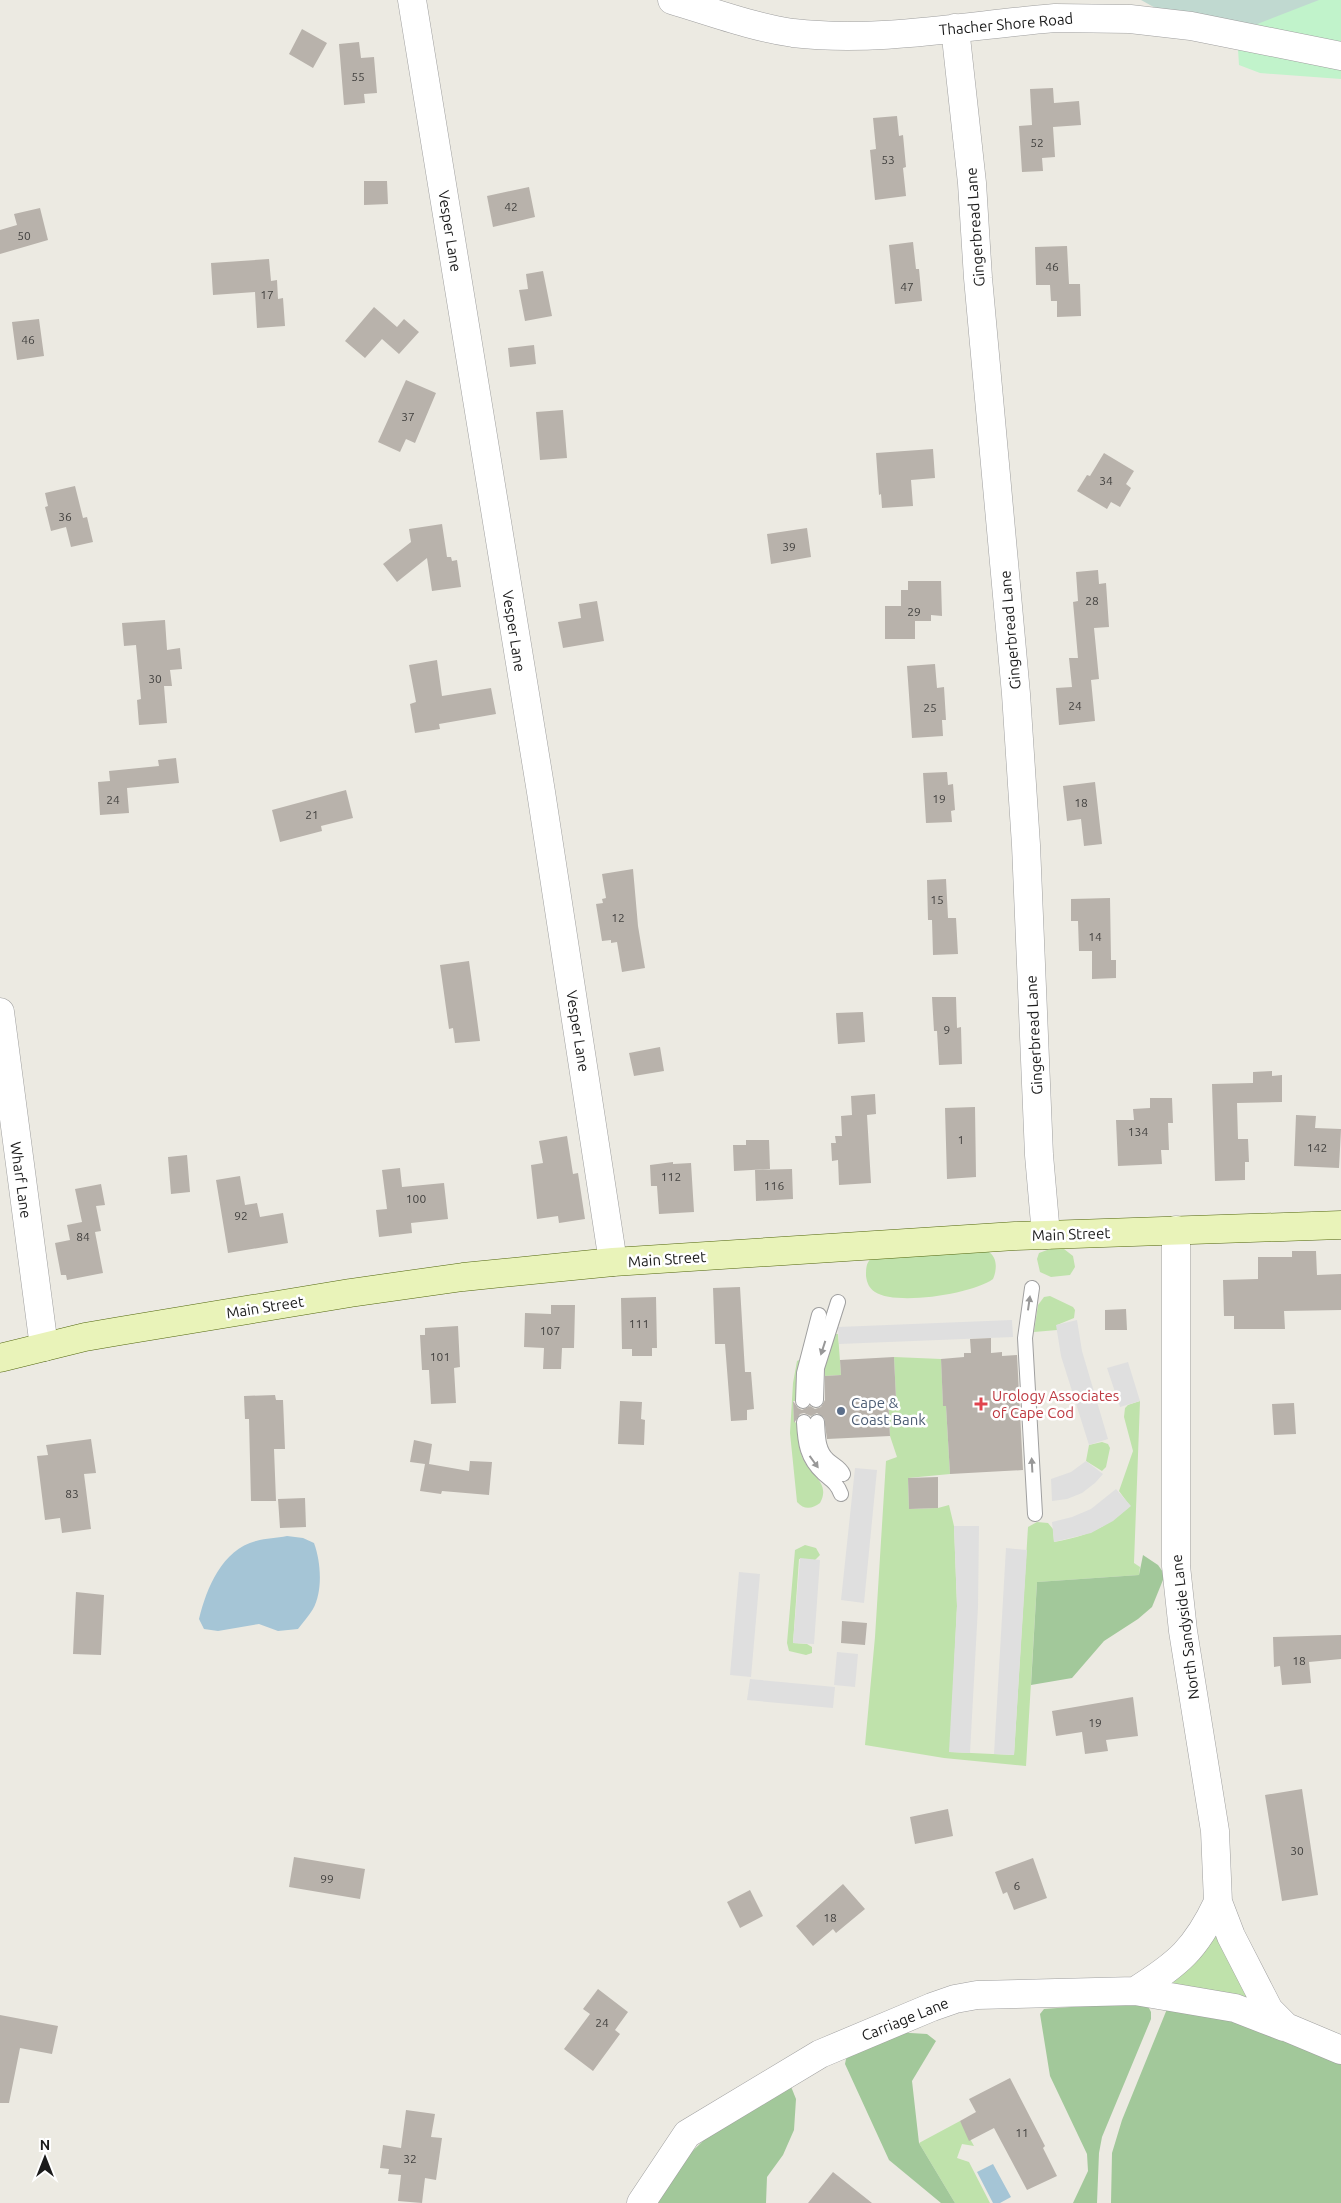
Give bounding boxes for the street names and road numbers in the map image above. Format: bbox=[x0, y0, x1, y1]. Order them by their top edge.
street label: Thacher Shore Road bbox=[938, 10, 1074, 38]
street label: Gingerbread Lane bbox=[962, 167, 988, 287]
street label: Vesper Lane bbox=[435, 189, 465, 273]
street label: Gingerbread Lane bbox=[996, 570, 1024, 690]
street label: Vesper Lane bbox=[499, 589, 529, 673]
street label: Gingerbread Lane bbox=[1022, 975, 1046, 1095]
street label: Vesper Lane bbox=[563, 989, 593, 1073]
street label: Wharf Lane bbox=[7, 1141, 35, 1219]
street label: Main Street bbox=[1032, 1224, 1111, 1244]
street label: Main Street bbox=[627, 1248, 707, 1270]
street label: Main Street bbox=[225, 1292, 305, 1322]
street label: North Sandyside Lane bbox=[1168, 1553, 1202, 1701]
street label: Carriage Lane bbox=[859, 1994, 951, 2044]

